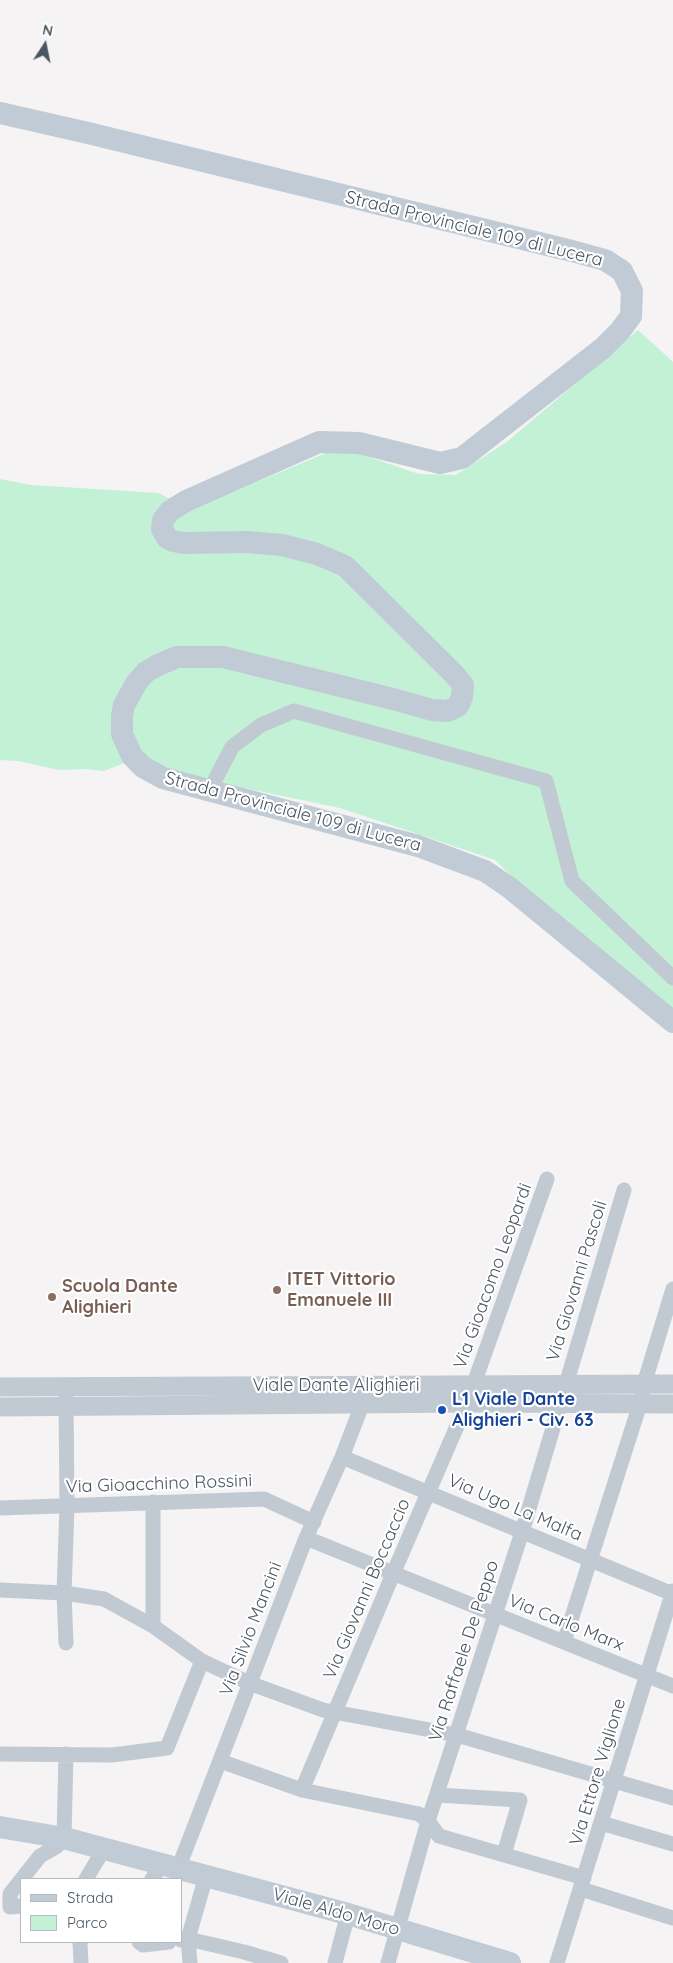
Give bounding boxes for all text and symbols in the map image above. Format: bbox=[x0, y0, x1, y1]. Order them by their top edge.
north arrow bbox=[20, 20, 70, 70]
text: N bbox=[41, 20, 55, 40]
street label: Strada Provinciale 109 di Lucera bbox=[343, 187, 605, 271]
street label: Strada Provinciale 109 di Lucera bbox=[162, 767, 424, 857]
street label: Via Gioacomo Leopardi bbox=[449, 1180, 537, 1372]
street label: Via Giovanni Pascoli bbox=[542, 1198, 612, 1364]
place label: ITET Vittorio Emanuele III bbox=[287, 1269, 395, 1312]
place label: Scuola Dante Alighieri bbox=[62, 1276, 178, 1318]
marker: ITET Vittorio Emanuele III bbox=[271, 1284, 283, 1296]
marker: Scuola Dante Alighieri bbox=[46, 1291, 58, 1303]
street label: Viale Dante Alighieri bbox=[252, 1375, 420, 1397]
place label: L1 Viale Dante Alighieri - Civ. 63 bbox=[452, 1389, 594, 1432]
marker: L1 Viale Dante Alighieri - Civ. 63 bbox=[436, 1404, 448, 1416]
street label: Via Gioacchino Rossini bbox=[65, 1470, 253, 1498]
street label: Via Ugo La Malfa bbox=[445, 1470, 585, 1546]
street label: Via Giovanni Boccaccio bbox=[319, 1495, 415, 1683]
street label: Via Raffaele De Peppo bbox=[424, 1558, 504, 1744]
street label: Via Silvio Mancini bbox=[215, 1559, 287, 1699]
street label: Via Carlo Marx bbox=[505, 1590, 627, 1656]
street label: Via Ettore Viglione bbox=[565, 1696, 631, 1848]
legend bbox=[20, 1878, 182, 1943]
street label: Viale Aldo Moro bbox=[270, 1884, 402, 1940]
text: Strada bbox=[67, 1888, 113, 1907]
text: Parco bbox=[67, 1913, 107, 1932]

